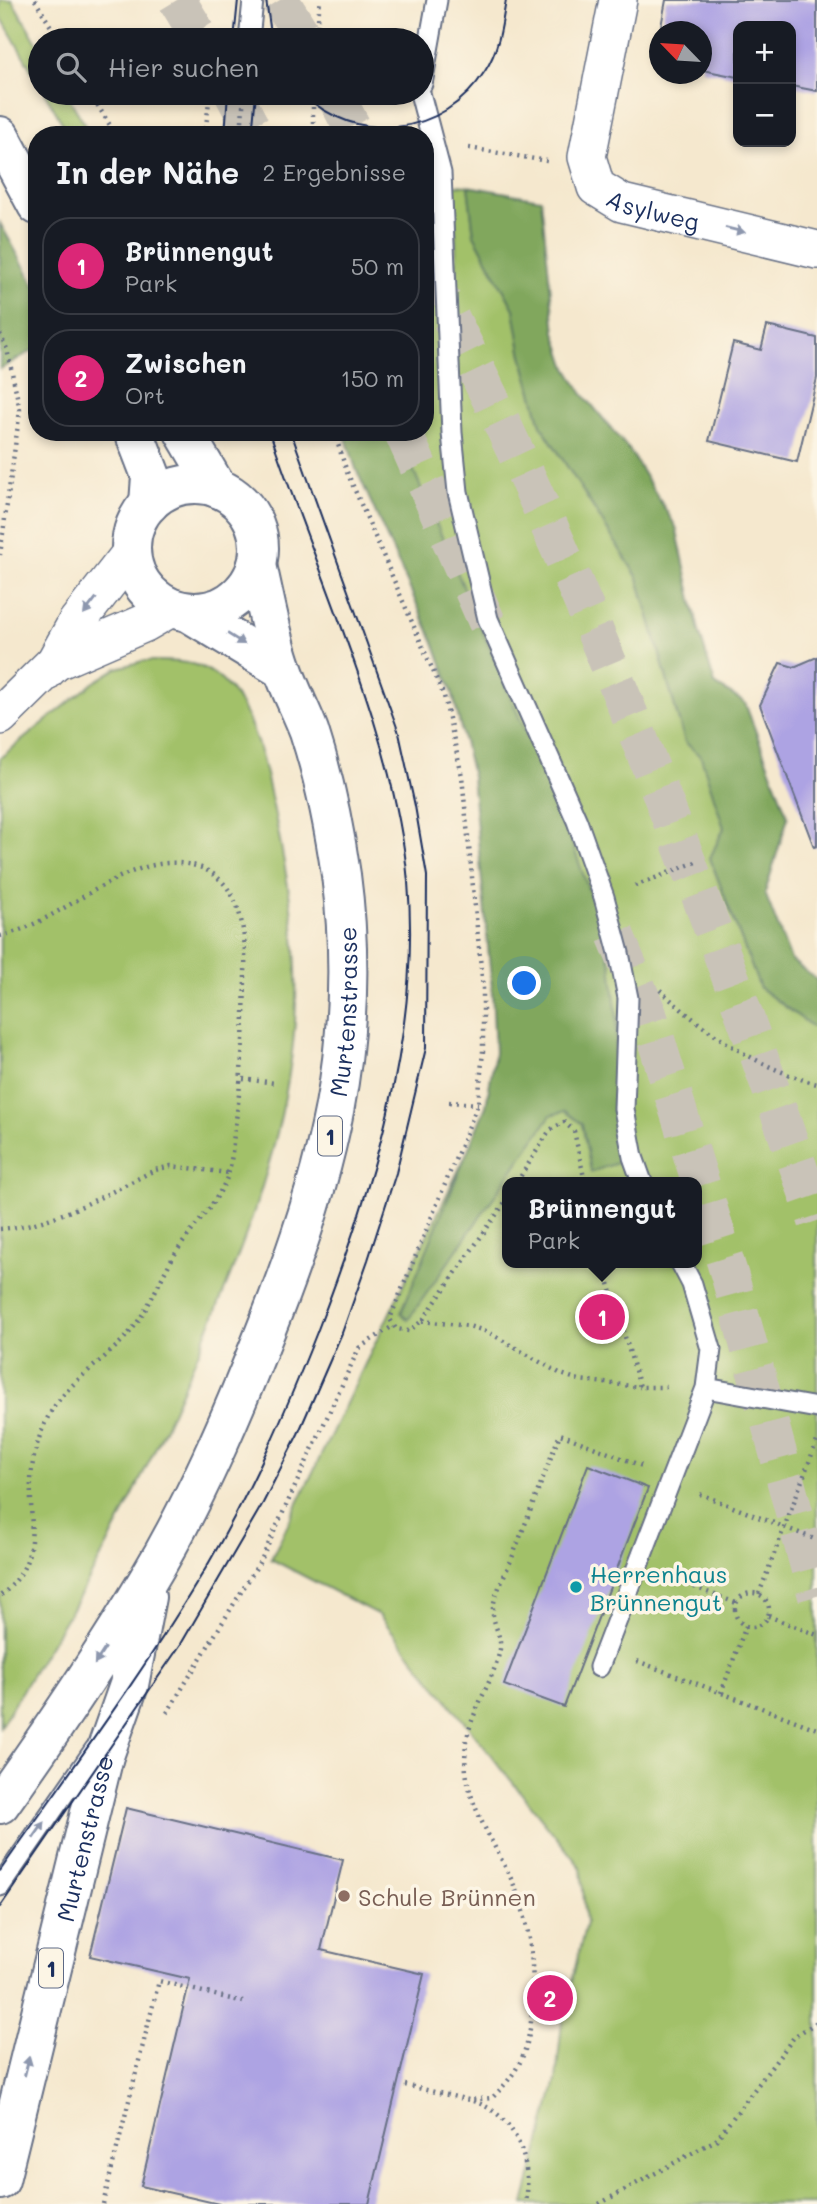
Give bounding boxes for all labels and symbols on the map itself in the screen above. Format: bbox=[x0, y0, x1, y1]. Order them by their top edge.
north arrow bbox=[649, 21, 712, 84]
street label: Asylweg bbox=[601, 182, 703, 237]
one-way arrow bbox=[724, 225, 746, 236]
one-way arrow bbox=[83, 596, 98, 614]
one-way arrow bbox=[226, 633, 245, 646]
street label: Murtenstrasse bbox=[321, 926, 363, 1099]
your location bbox=[507, 966, 541, 1000]
road number: 1 bbox=[318, 1116, 342, 1156]
pin: 1 bbox=[579, 1291, 625, 1343]
place label: Herrenhaus Brünnengut bbox=[590, 1558, 728, 1617]
marker: Herrenhaus Brünnengut bbox=[568, 1579, 584, 1595]
one-way arrow bbox=[93, 1647, 106, 1666]
street label: Murtenstrasse bbox=[48, 1752, 119, 1925]
one-way arrow bbox=[32, 1821, 46, 1839]
place label: Schule Brünnen bbox=[358, 1881, 536, 1912]
marker: Schule Brünnen bbox=[336, 1888, 352, 1904]
road number: 1 bbox=[39, 1949, 63, 1988]
pin: 2 bbox=[527, 1972, 573, 2024]
one-way arrow bbox=[22, 2055, 33, 2077]

